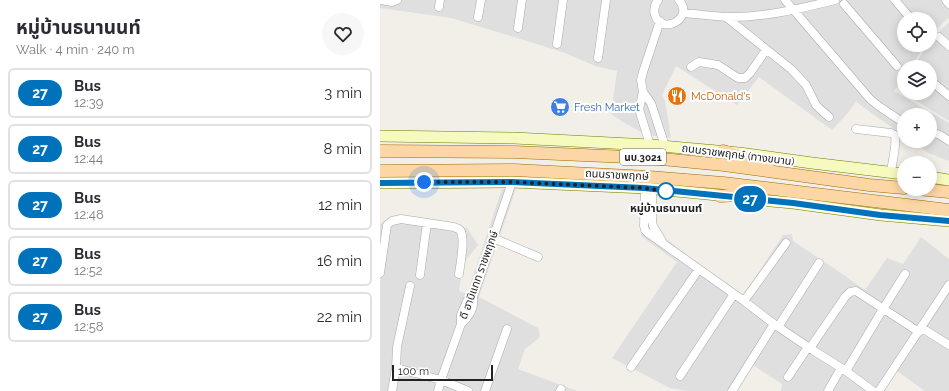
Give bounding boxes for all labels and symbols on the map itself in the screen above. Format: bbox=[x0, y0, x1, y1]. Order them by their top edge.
restaurant icon: McDonald's bbox=[666, 85, 688, 107]
place label: McDonald's bbox=[691, 90, 751, 103]
supermarket icon: Fresh Market bbox=[549, 96, 571, 118]
place label: Fresh Market bbox=[574, 101, 640, 114]
street label: ถนนราชพฤกษ์ (ทางขนาน) bbox=[681, 142, 795, 168]
road number: นบ.3021 bbox=[620, 149, 666, 165]
street label: ถนนราชพฤกษ์ bbox=[585, 167, 649, 183]
your location bbox=[414, 172, 434, 192]
marker: หมู่บ้านธนานนท์ bbox=[657, 182, 675, 200]
line badge: 27 bbox=[732, 186, 768, 212]
place label: หมู่บ้านธนานนท์ bbox=[630, 202, 702, 215]
street label: ดี ฮาบิแทท ราชพฤกษ์ bbox=[457, 229, 501, 321]
scale bar bbox=[392, 363, 493, 382]

